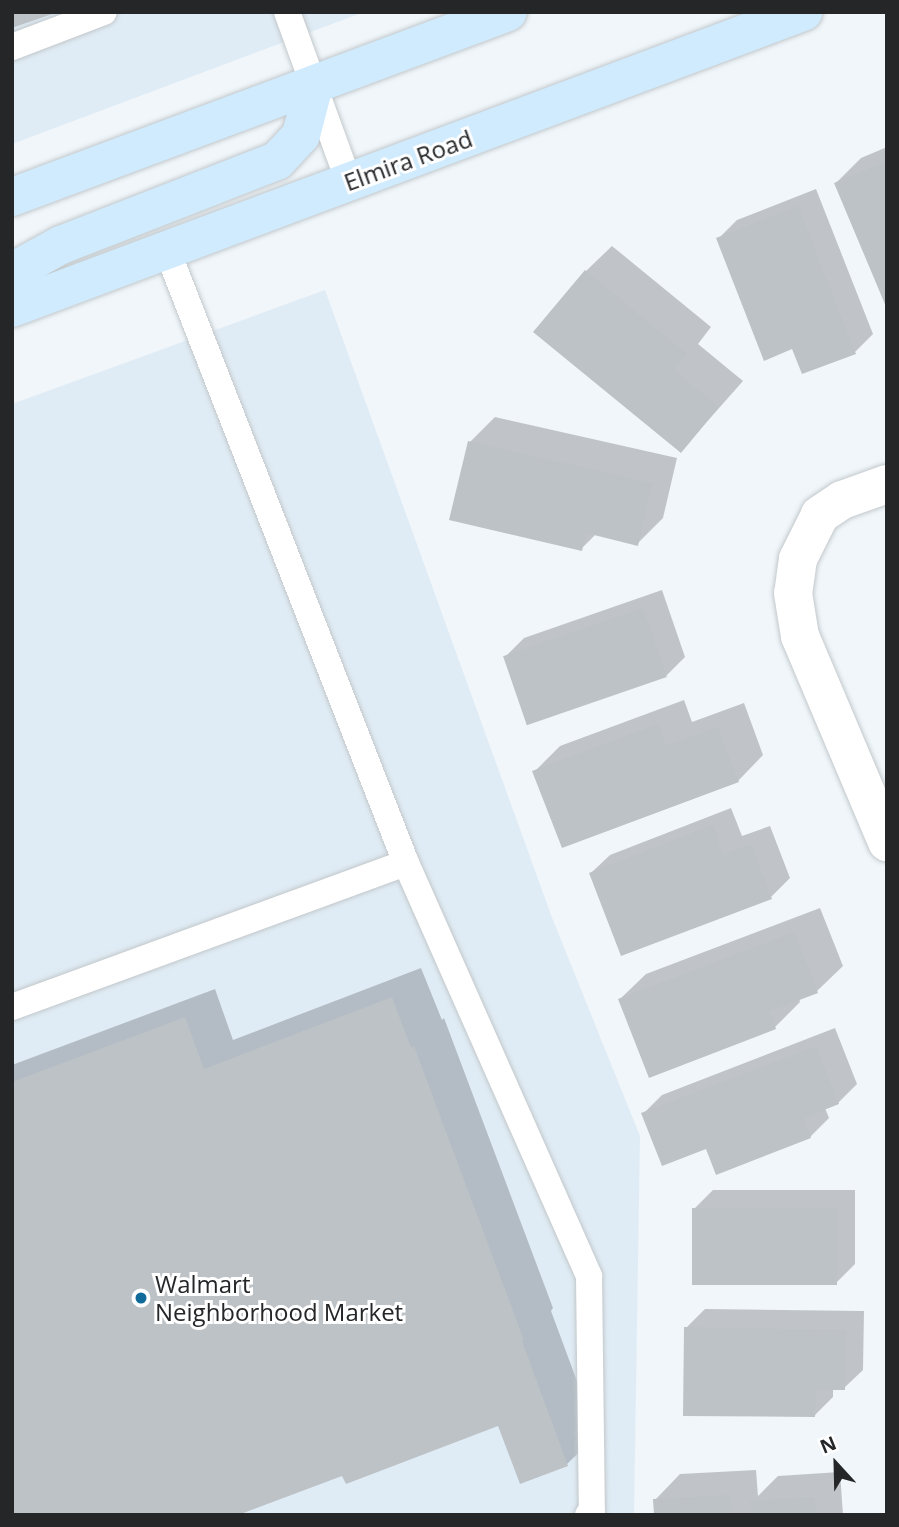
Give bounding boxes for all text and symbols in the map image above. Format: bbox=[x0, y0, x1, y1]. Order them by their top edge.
street label: Elmira Road bbox=[340, 123, 476, 197]
place label: Walmart Neighborhood Market bbox=[155, 1270, 403, 1326]
marker: Walmart Neighborhood Market bbox=[133, 1290, 149, 1306]
north arrow bbox=[801, 1429, 871, 1499]
text: N bbox=[816, 1430, 840, 1459]

